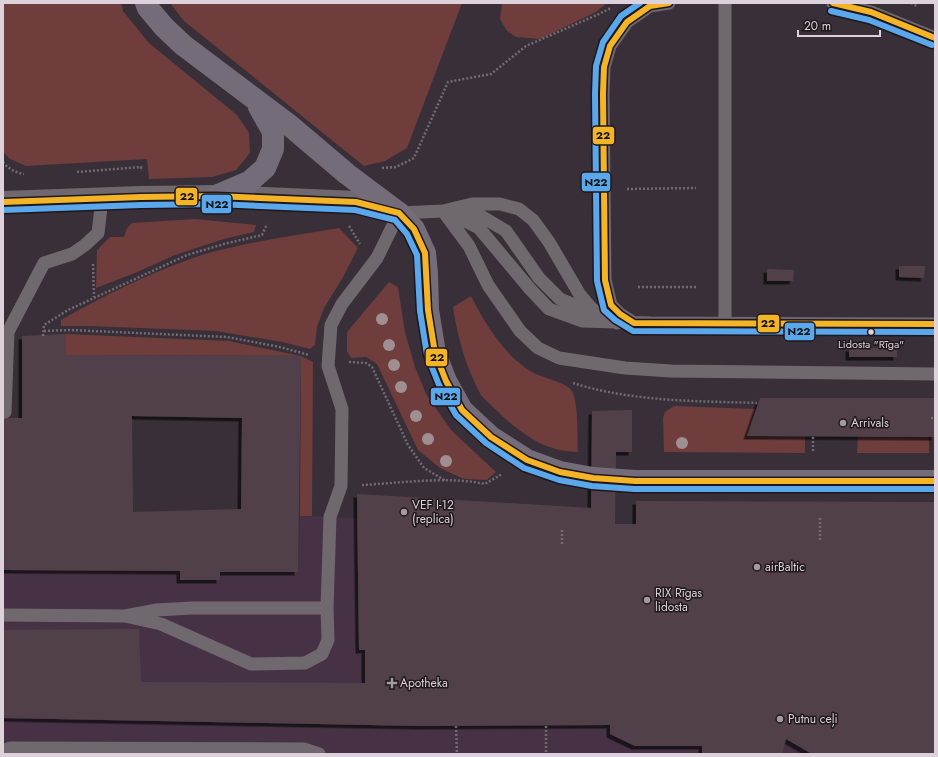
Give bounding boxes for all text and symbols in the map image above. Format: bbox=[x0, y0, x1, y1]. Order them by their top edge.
scale bar bbox=[798, 12, 880, 38]
text: 20 m bbox=[804, 17, 831, 35]
line badge: 22 bbox=[592, 126, 615, 145]
text: 22 bbox=[596, 127, 610, 143]
line badge: N22 bbox=[581, 172, 611, 192]
text: N22 bbox=[584, 174, 608, 190]
line badge: 22 bbox=[175, 187, 198, 206]
text: 22 bbox=[180, 188, 194, 204]
line badge: N22 bbox=[201, 194, 232, 214]
text: N22 bbox=[205, 196, 229, 212]
line badge: 22 bbox=[757, 314, 780, 333]
text: 22 bbox=[761, 315, 775, 331]
line badge: N22 bbox=[784, 322, 815, 341]
text: N22 bbox=[787, 323, 811, 339]
marker: Lidosta "Rīga" bbox=[866, 327, 876, 337]
place label: Lidosta "Rīga" bbox=[838, 336, 904, 352]
line badge: 22 bbox=[425, 348, 448, 367]
text: 22 bbox=[430, 349, 444, 365]
line badge: N22 bbox=[430, 387, 461, 406]
text: N22 bbox=[434, 388, 458, 404]
place label: Arrivals bbox=[851, 414, 889, 432]
marker: Arrivals bbox=[838, 418, 848, 428]
place label: VEF I-12 (replica) bbox=[412, 496, 454, 528]
marker: VEF I-12 (replica) bbox=[399, 507, 409, 517]
place label: airBaltic bbox=[765, 558, 805, 576]
marker: airBaltic bbox=[752, 562, 762, 572]
place label: RIX Rīgas lidosta bbox=[655, 584, 702, 616]
marker: RIX Rīgas lidosta bbox=[642, 595, 652, 605]
place label: Apotheka bbox=[400, 674, 448, 692]
marker: Apotheka bbox=[387, 678, 397, 688]
place label: Putnu ceļi bbox=[788, 710, 838, 728]
marker: Putnu ceļi bbox=[775, 714, 785, 724]

